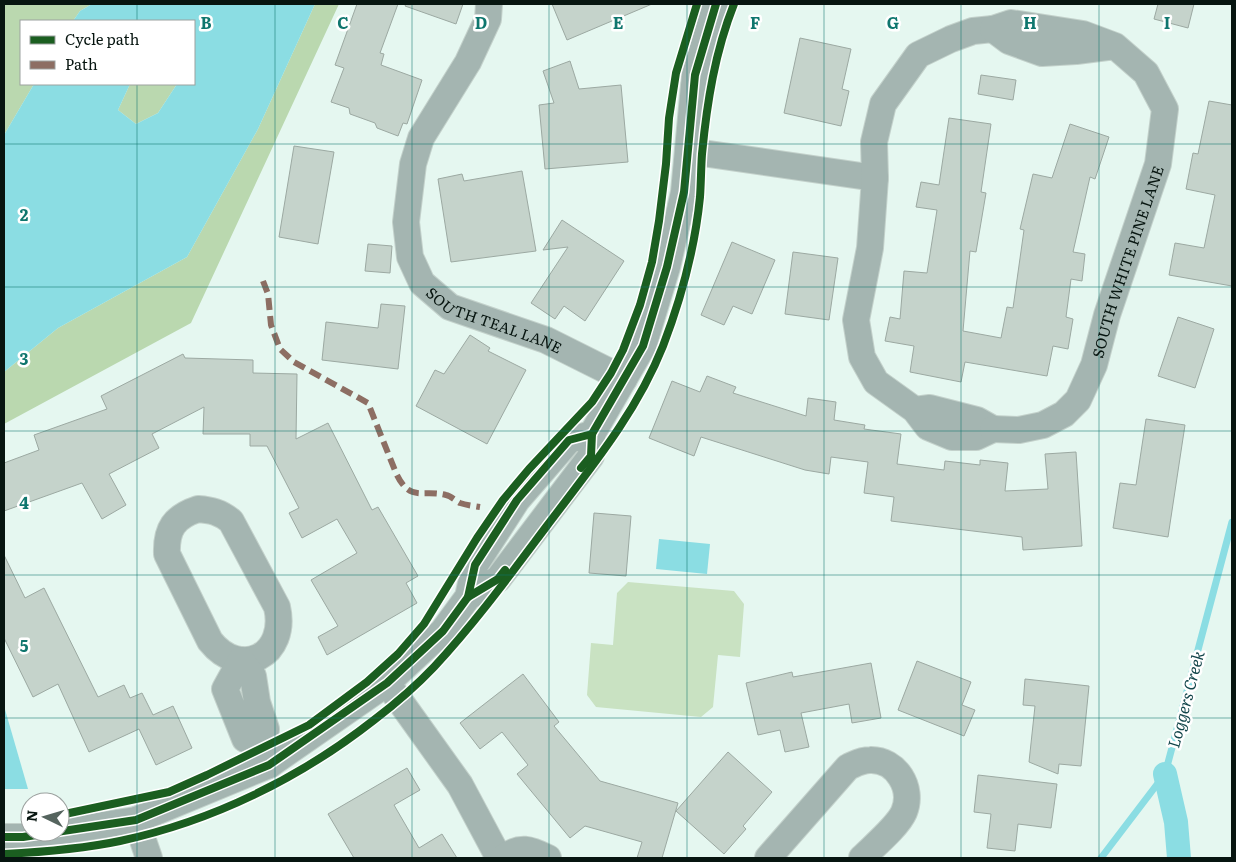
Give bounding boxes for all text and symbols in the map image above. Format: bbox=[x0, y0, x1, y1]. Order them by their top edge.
text: B bbox=[200, 10, 212, 34]
text: C bbox=[337, 10, 349, 34]
text: D bbox=[475, 10, 487, 34]
text: E bbox=[613, 10, 624, 34]
text: F bbox=[750, 10, 760, 34]
text: G bbox=[887, 10, 899, 34]
text: H bbox=[1023, 10, 1037, 34]
text: I bbox=[1164, 10, 1170, 34]
legend bbox=[20, 20, 195, 85]
text: Cycle path bbox=[65, 27, 140, 50]
text: Path bbox=[65, 52, 98, 75]
street label: SOUTH WHITE PINE LANE bbox=[1085, 162, 1168, 360]
text: 2 bbox=[20, 202, 29, 226]
street label: SOUTH TEAL LANE bbox=[422, 281, 567, 358]
text: 3 bbox=[20, 346, 29, 370]
text: 4 bbox=[19, 490, 29, 514]
text: 5 bbox=[20, 633, 29, 657]
water label: Loggers Creek bbox=[1161, 648, 1210, 750]
north arrow bbox=[20, 792, 70, 842]
text: N bbox=[21, 809, 42, 823]

